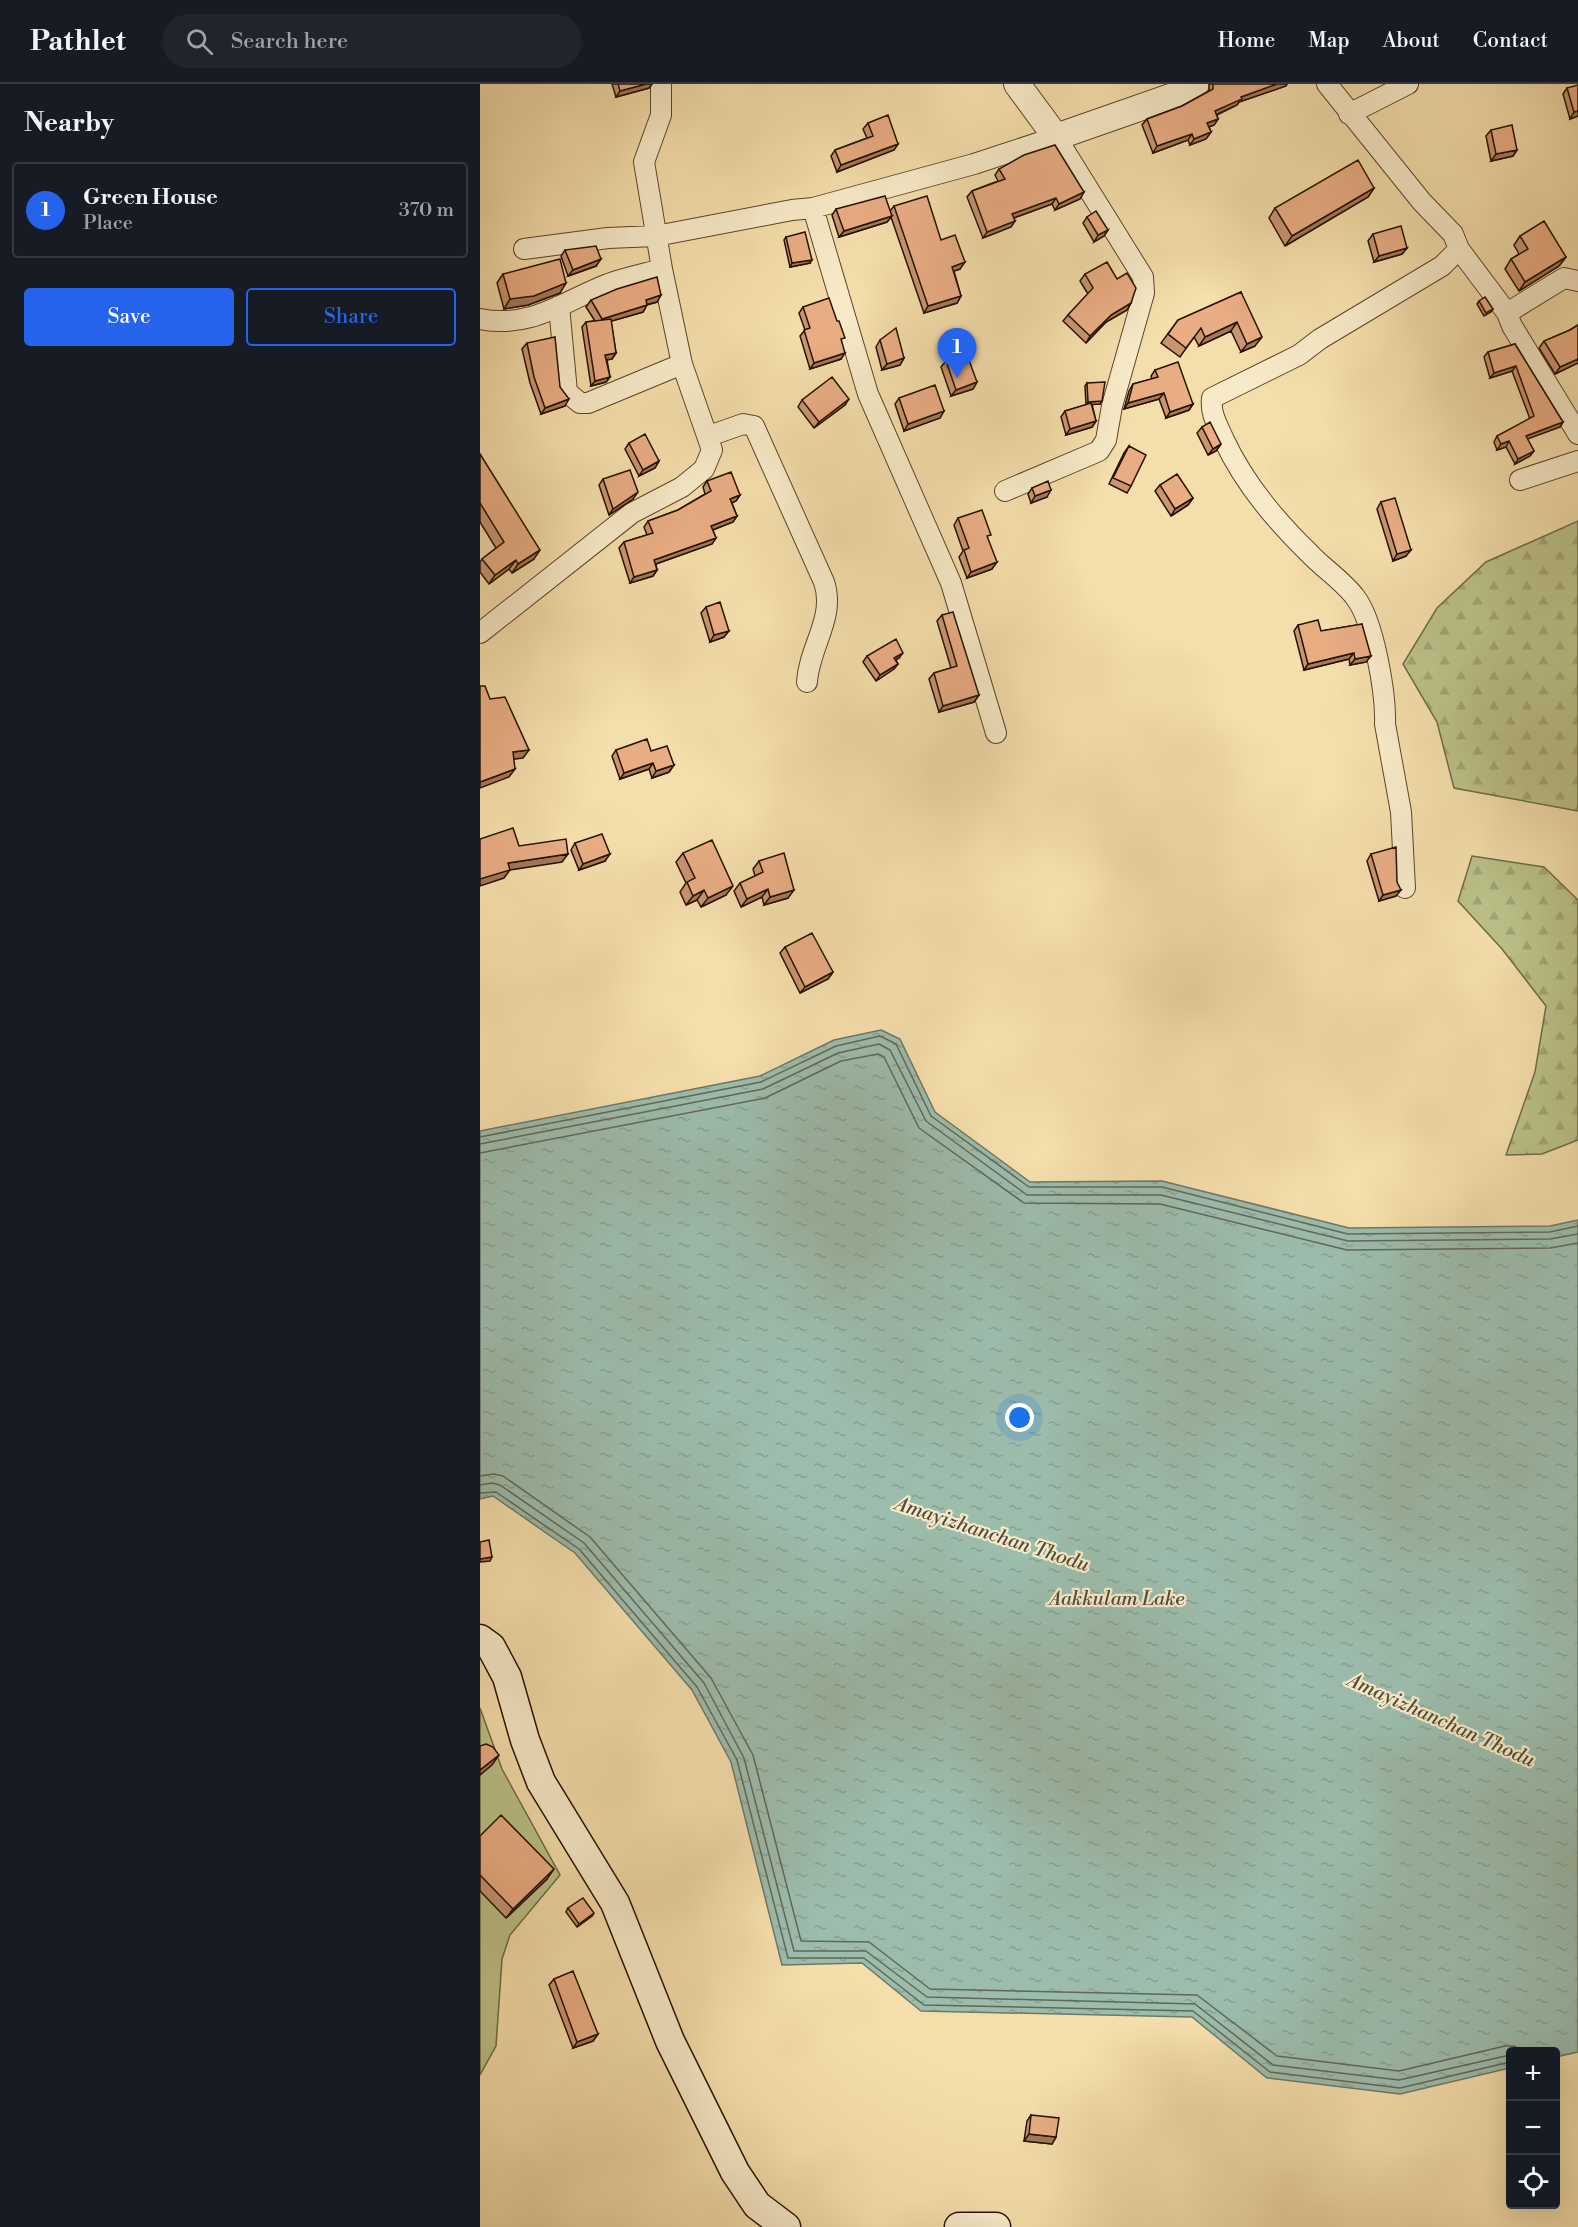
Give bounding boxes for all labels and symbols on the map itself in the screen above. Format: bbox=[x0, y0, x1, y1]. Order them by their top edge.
pin: 1 bbox=[938, 328, 976, 378]
your location bbox=[1005, 1403, 1034, 1432]
water label: Amayizhanchan Thodu bbox=[890, 1491, 1093, 1578]
water label: Aakkulam Lake bbox=[1047, 1587, 1185, 1612]
water label: Amayizhanchan Thodu bbox=[1342, 1668, 1539, 1774]

